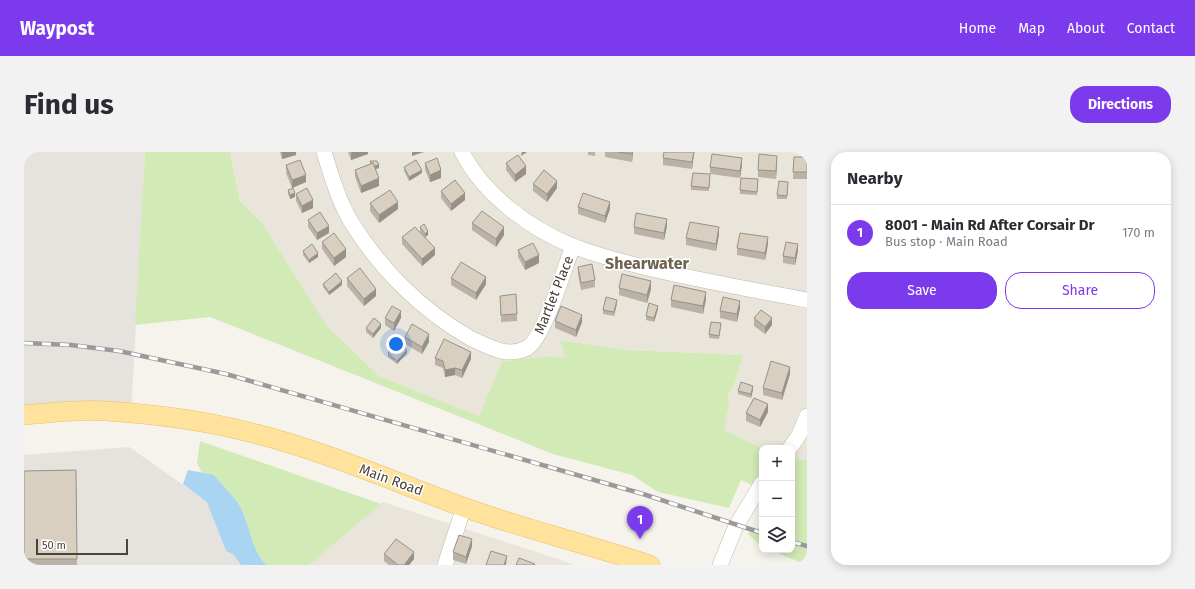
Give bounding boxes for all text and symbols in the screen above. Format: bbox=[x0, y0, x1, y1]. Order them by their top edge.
text: Waypost bbox=[20, 17, 94, 40]
text: Home bbox=[959, 20, 996, 37]
text: Map bbox=[1018, 20, 1045, 37]
text: About bbox=[1067, 20, 1105, 37]
text: Contact bbox=[1127, 20, 1175, 37]
button: Directions bbox=[1070, 86, 1171, 123]
text: Find us bbox=[24, 88, 114, 121]
text: Nearby bbox=[847, 168, 902, 189]
text: 8001 - Main Rd After Corsair Dr bbox=[885, 216, 1095, 234]
text: 1 bbox=[857, 225, 863, 240]
text: 170 m bbox=[1122, 225, 1155, 240]
text: Bus stop · Main Road bbox=[885, 234, 1008, 249]
street label: Martlet Place bbox=[531, 253, 577, 337]
district label: Shearwater bbox=[605, 254, 690, 273]
button: Save bbox=[847, 272, 997, 309]
button: Share bbox=[1005, 272, 1155, 309]
your location bbox=[386, 334, 406, 354]
map controls bbox=[759, 445, 795, 553]
button: + bbox=[759, 445, 795, 481]
street label: Main Road bbox=[357, 461, 425, 499]
button: − bbox=[759, 481, 795, 517]
pin: 1 bbox=[627, 506, 653, 539]
button: layers bbox=[759, 517, 795, 553]
scale bar bbox=[36, 537, 128, 556]
text: 50 m bbox=[42, 539, 66, 552]

